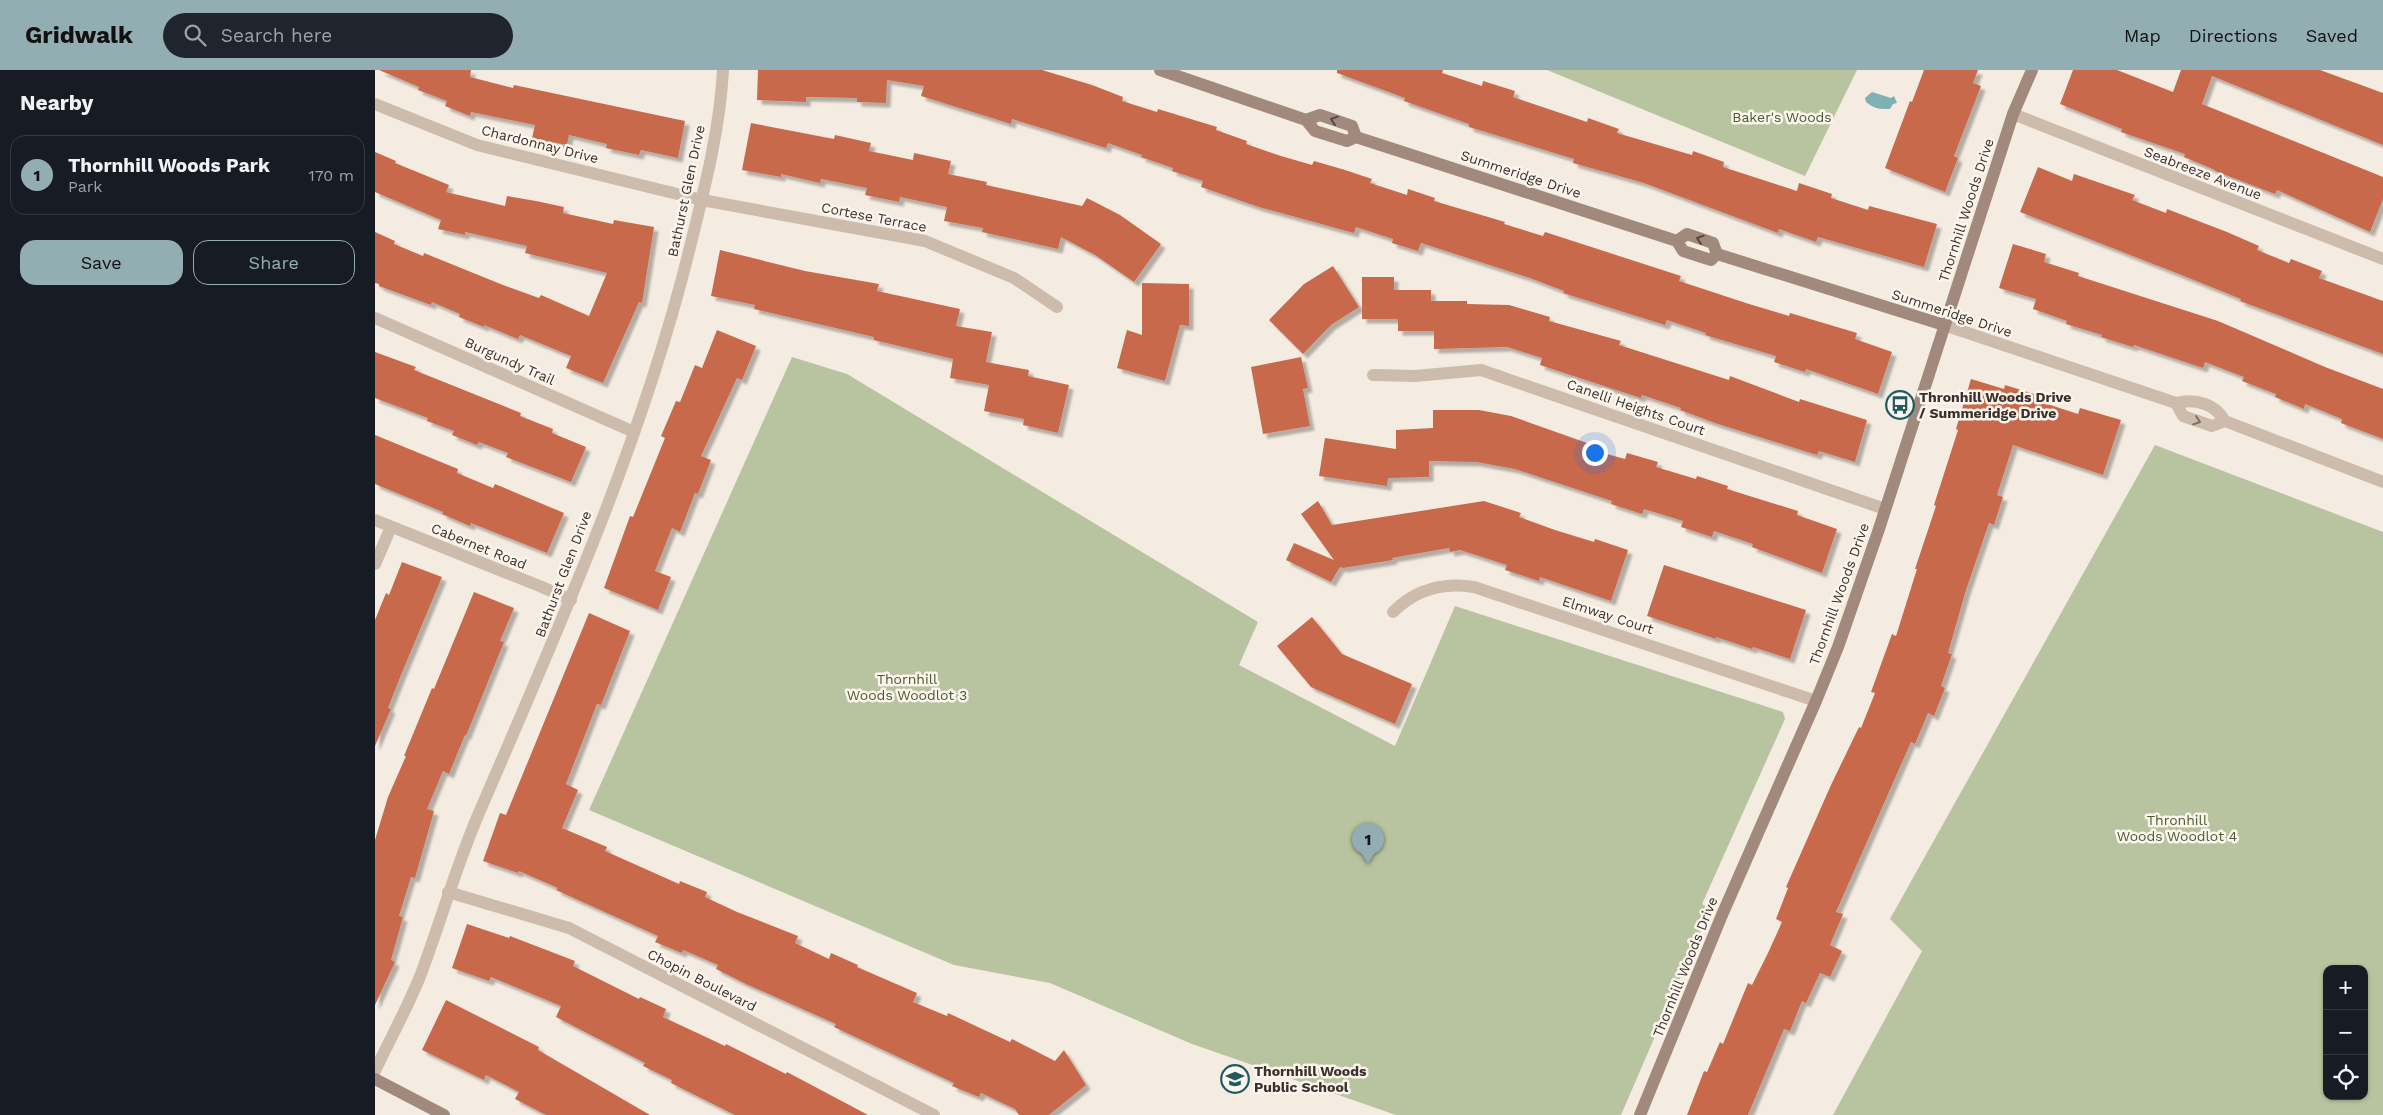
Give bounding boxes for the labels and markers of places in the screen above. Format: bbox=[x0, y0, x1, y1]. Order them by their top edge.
place label: Thronhill Woods Drive / Summeridge Drive bbox=[1919, 389, 2071, 421]
bus stop icon: Thronhill Woods Drive / Summeridge Drive bbox=[1885, 390, 1915, 420]
pin: 1 bbox=[1352, 823, 1384, 864]
place label: Thornhill Woods Public School bbox=[1254, 1063, 1367, 1095]
school or university icon: Thornhill Woods Public School bbox=[1220, 1064, 1250, 1094]

